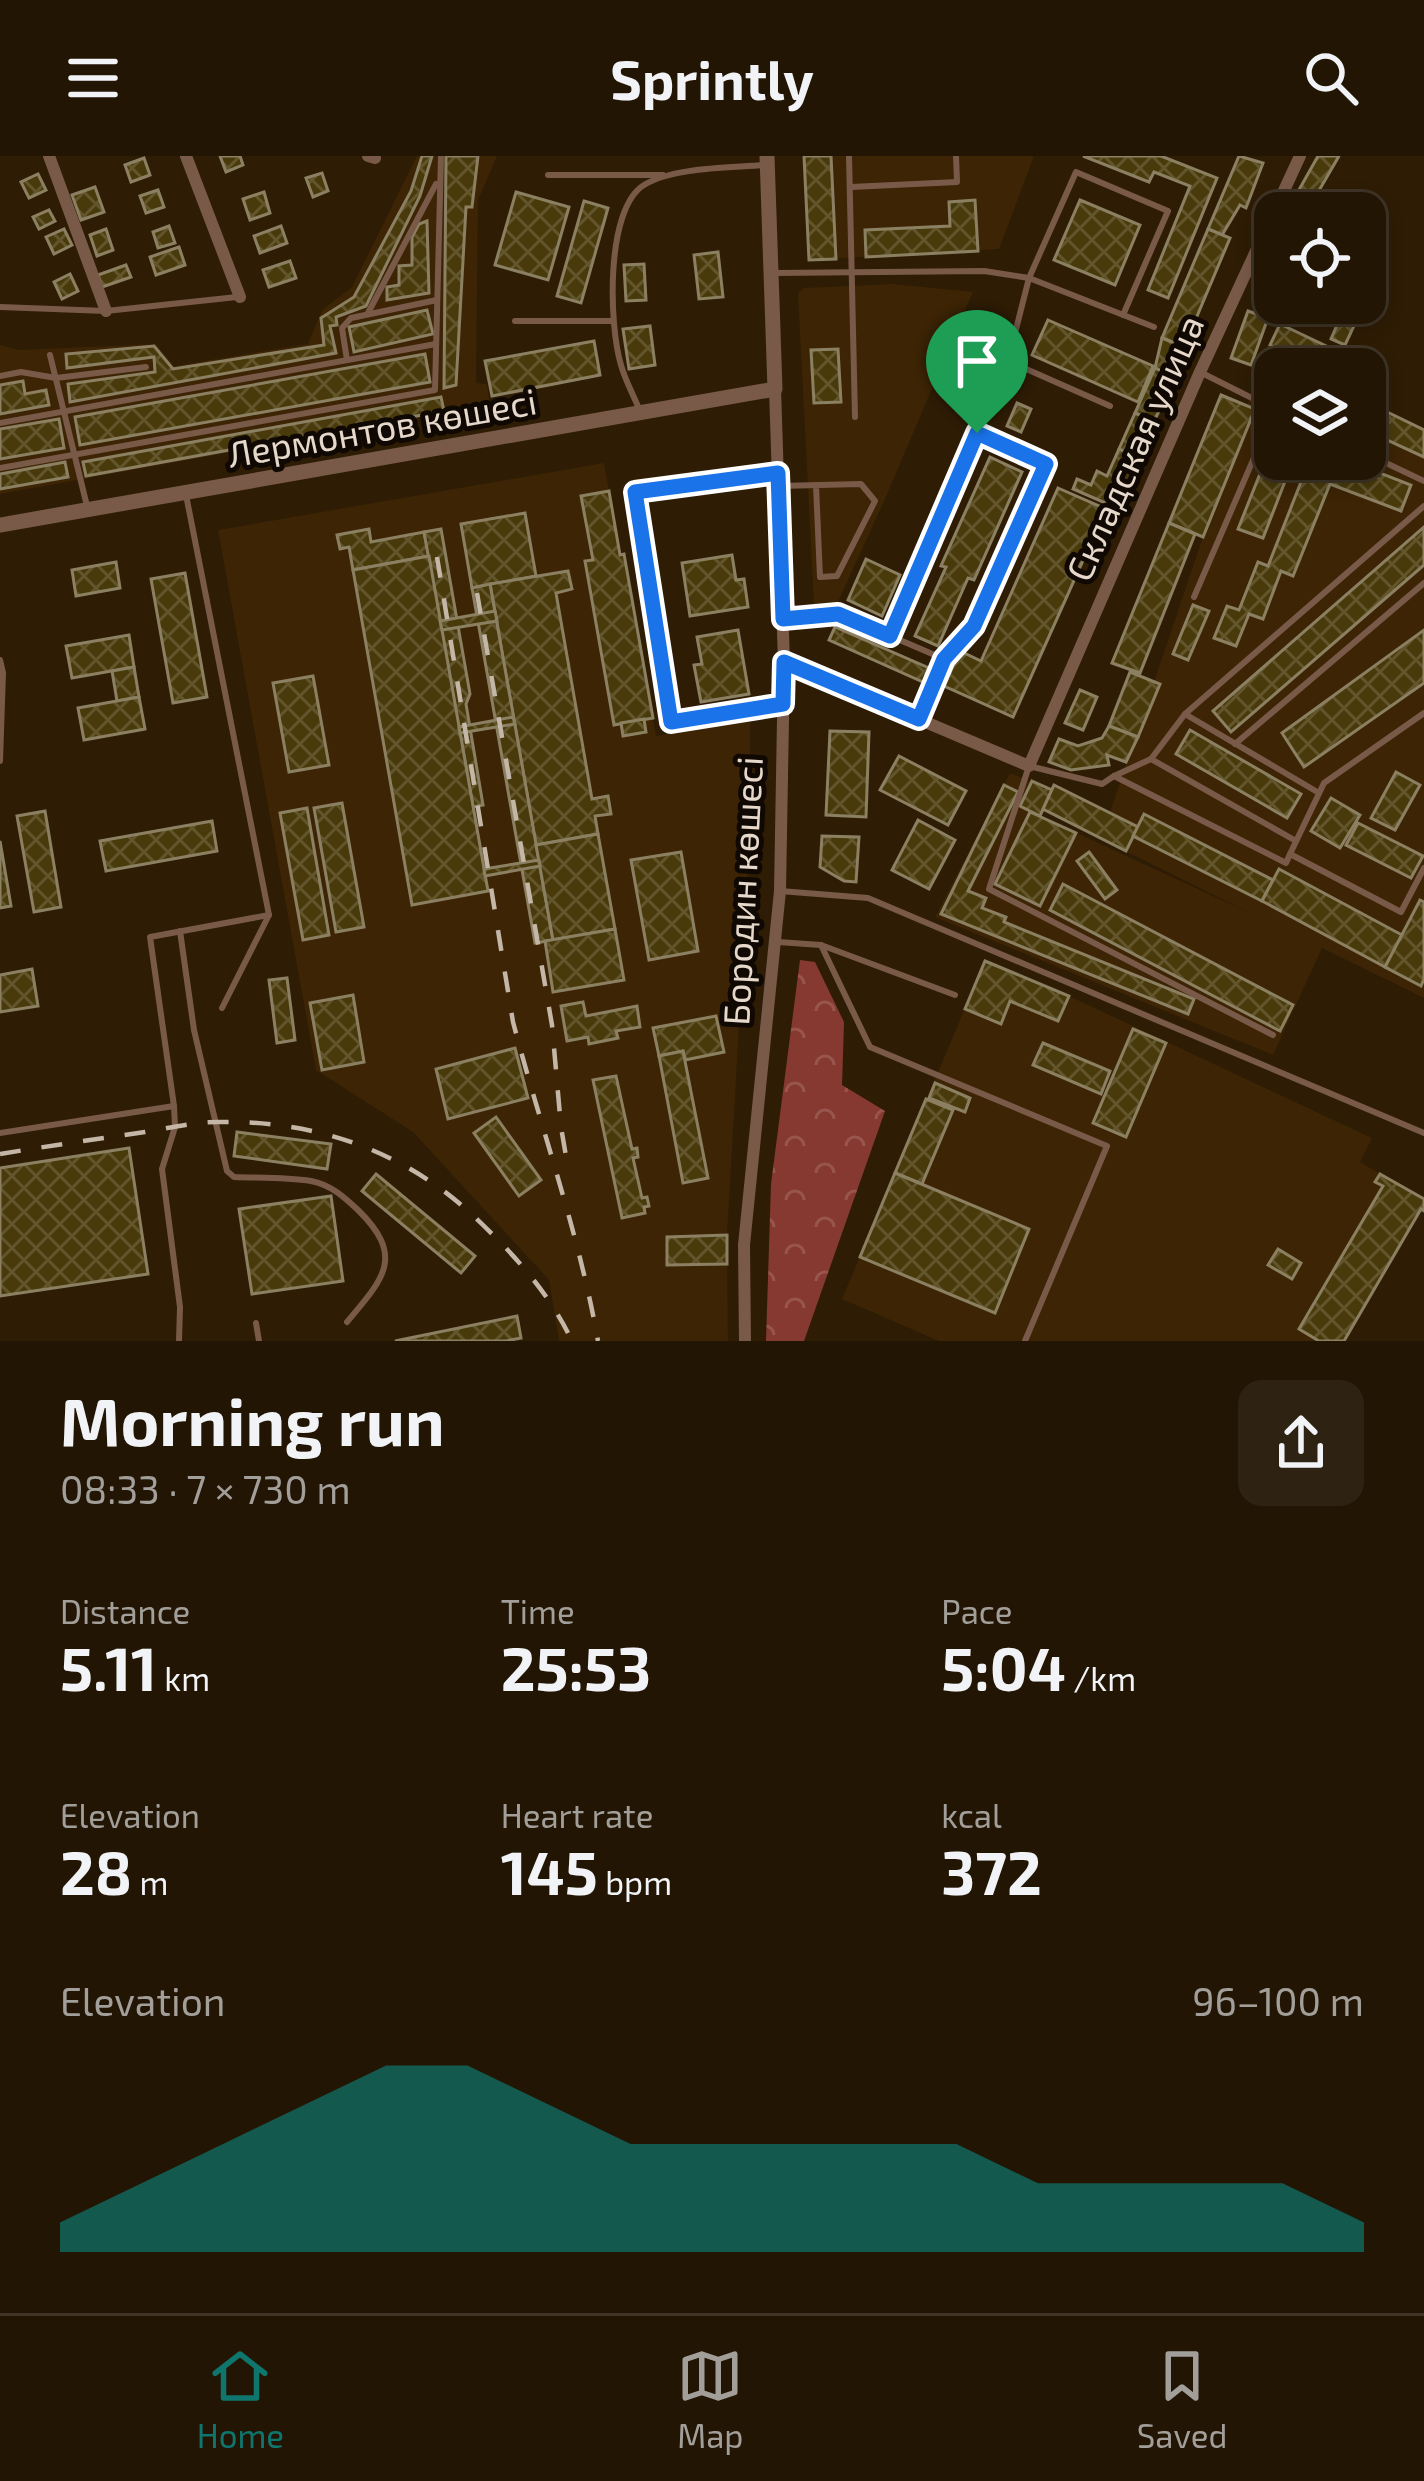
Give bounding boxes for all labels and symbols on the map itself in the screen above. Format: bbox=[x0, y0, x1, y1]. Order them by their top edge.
street label: Складская улица bbox=[1056, 308, 1212, 587]
pin bbox=[926, 310, 1028, 433]
street label: Лермонтов көшесі bbox=[224, 378, 540, 475]
street label: Бородин көшесі bbox=[713, 755, 770, 1026]

